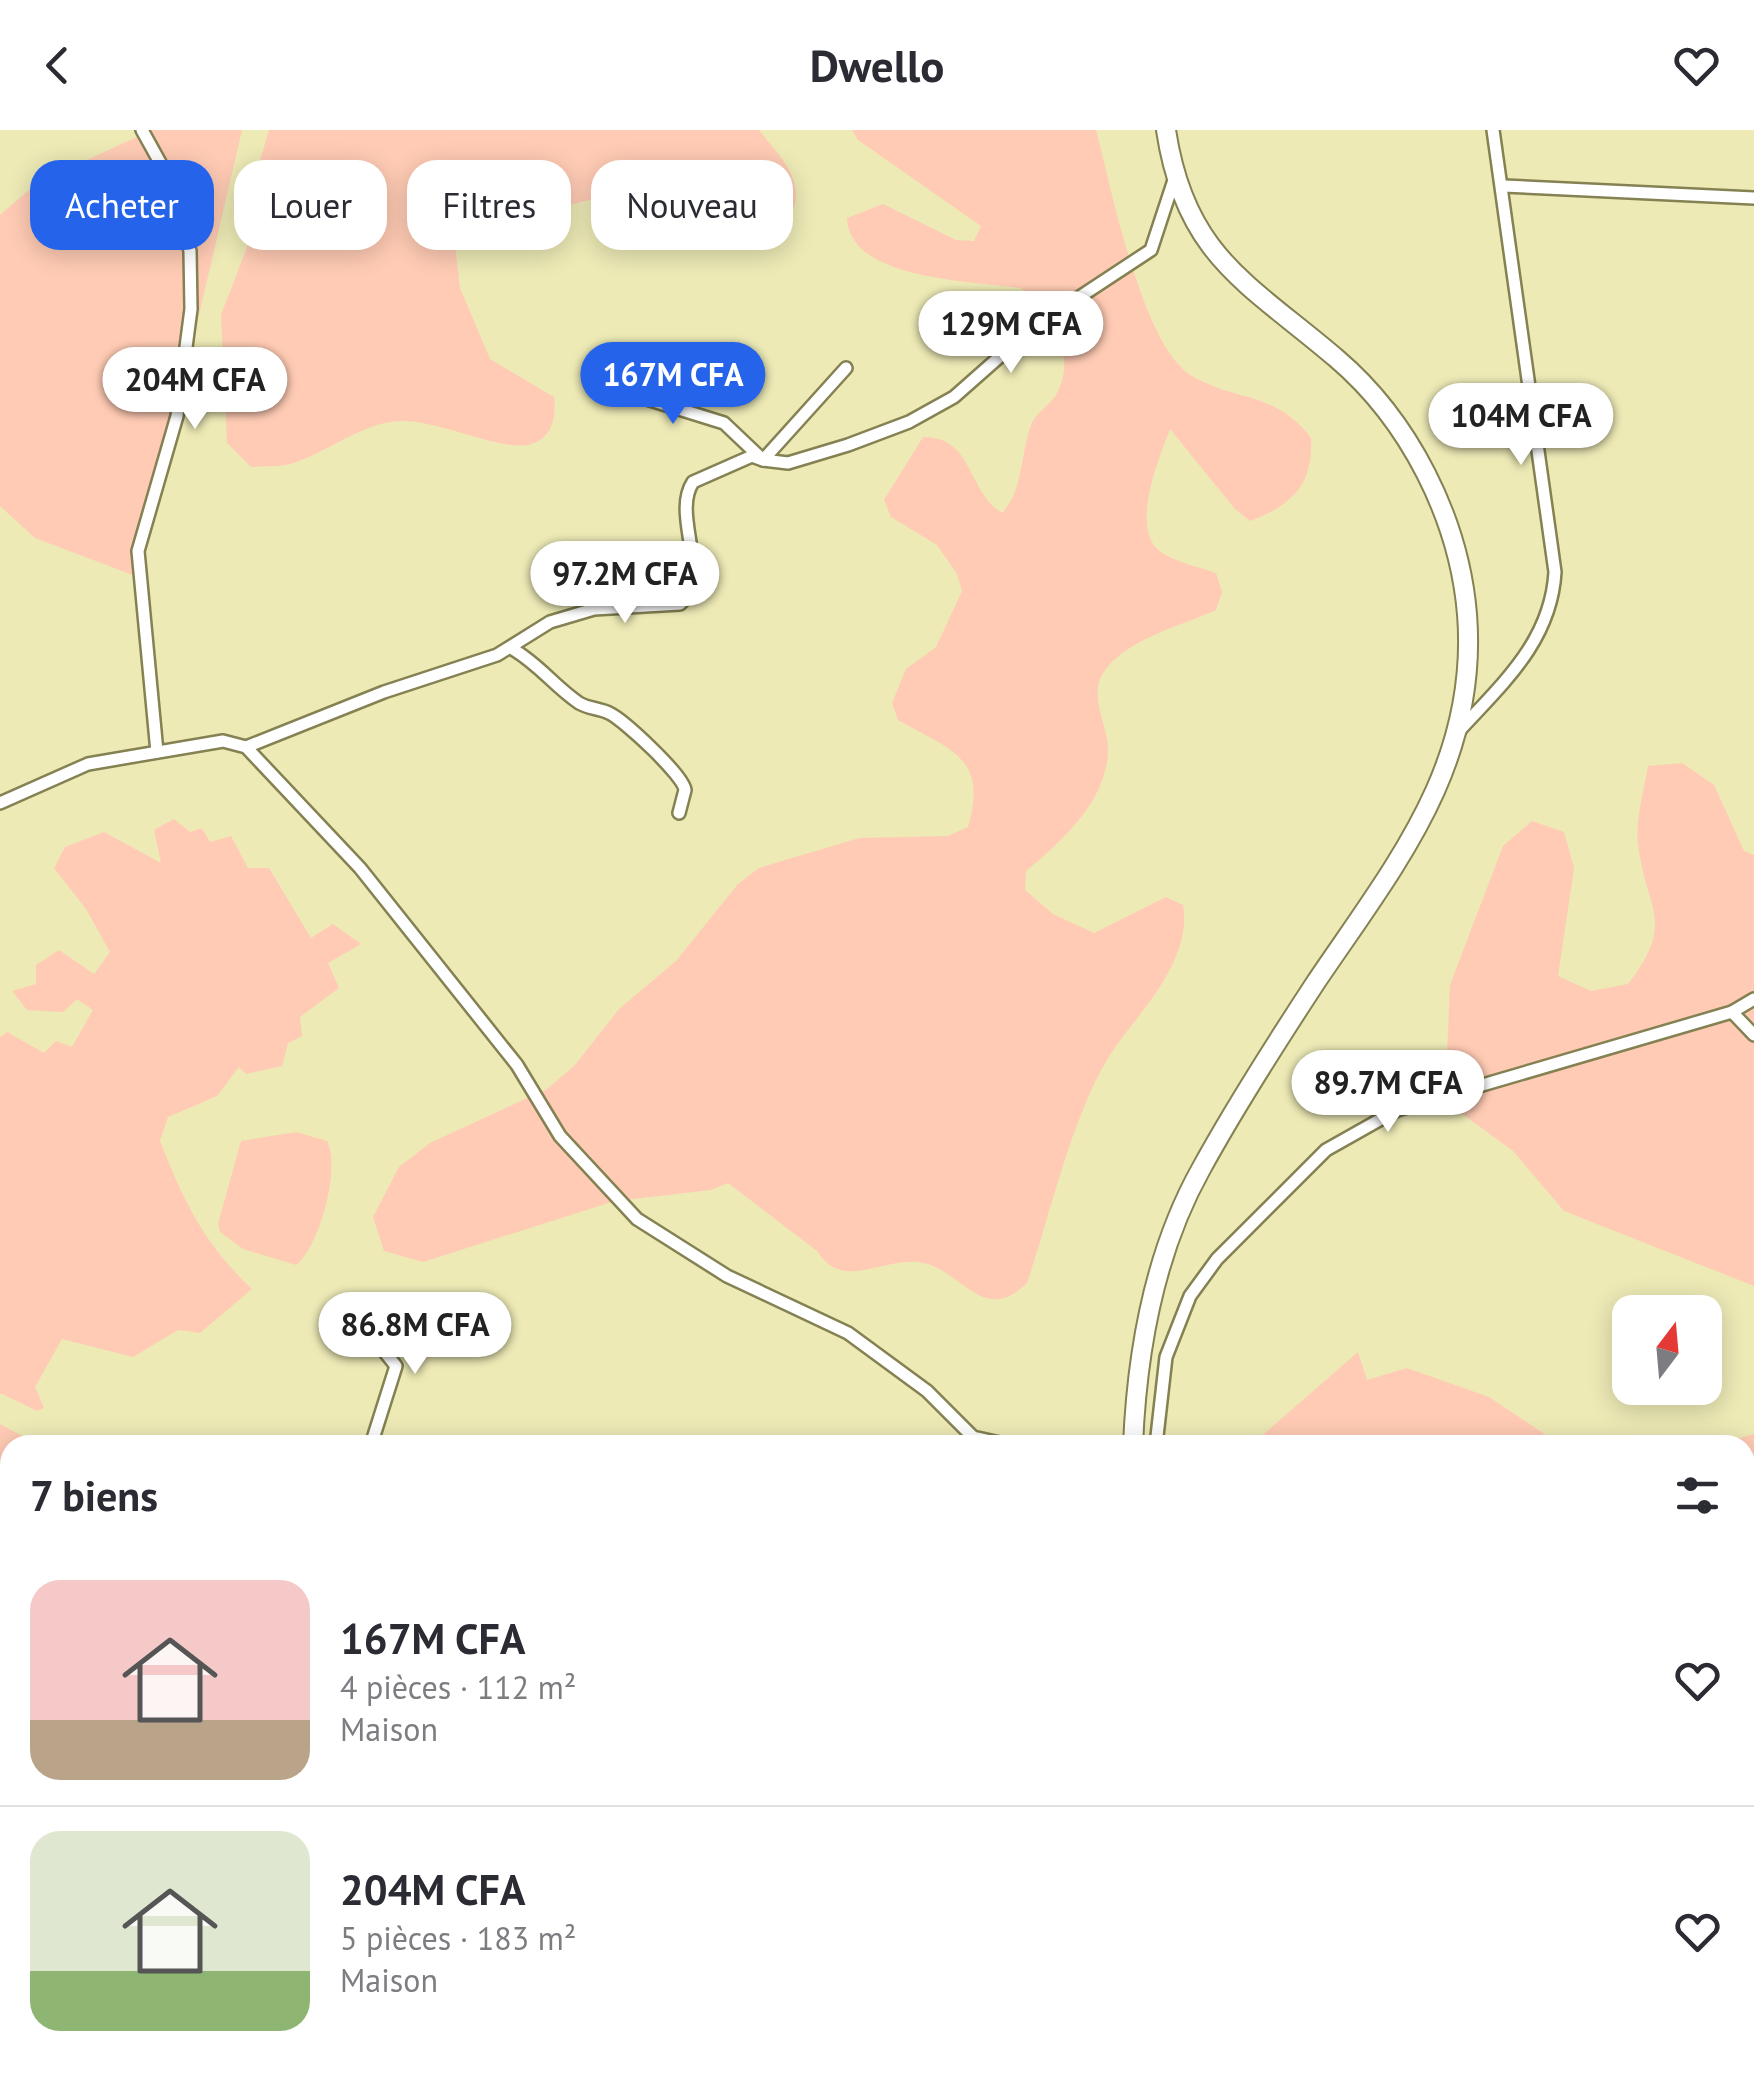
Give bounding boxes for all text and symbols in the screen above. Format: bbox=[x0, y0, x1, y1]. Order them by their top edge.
text: Dwello bbox=[810, 36, 944, 94]
icon: back bbox=[30, 38, 85, 93]
icon: heart bbox=[1669, 38, 1724, 93]
chip: Acheter bbox=[30, 160, 214, 250]
chip: Louer bbox=[234, 160, 387, 250]
chip: Filtres bbox=[407, 160, 571, 250]
chip: Nouveau bbox=[591, 160, 793, 250]
pin: 129M CFA bbox=[908, 291, 1114, 376]
text: 129M CFA bbox=[940, 302, 1082, 344]
pin: 167M CFA bbox=[570, 342, 776, 427]
pin: 204M CFA bbox=[92, 347, 298, 432]
text: 167M CFA bbox=[602, 353, 744, 395]
text: 204M CFA bbox=[124, 358, 266, 400]
pin: 104M CFA bbox=[1418, 383, 1624, 468]
text: 104M CFA bbox=[1450, 394, 1592, 436]
pin: 97.2M CFA bbox=[511, 541, 739, 626]
text: 97.2M CFA bbox=[552, 552, 698, 594]
pin: 89.7M CFA bbox=[1274, 1050, 1502, 1135]
text: 89.7M CFA bbox=[1313, 1061, 1463, 1103]
pin: 86.8M CFA bbox=[301, 1292, 529, 1377]
north arrow bbox=[1612, 1295, 1722, 1405]
map controls bbox=[1612, 1295, 1722, 1405]
text: 86.8M CFA bbox=[340, 1303, 490, 1345]
text: 7 biens bbox=[30, 1468, 158, 1523]
icon: filters bbox=[1670, 1468, 1725, 1523]
text: 167M CFA bbox=[340, 1611, 525, 1666]
icon: home bbox=[110, 1620, 230, 1740]
icon: heart bbox=[1670, 1653, 1725, 1708]
text: 4 pièces · 112 m² bbox=[340, 1666, 576, 1708]
text: Maison bbox=[340, 1708, 438, 1750]
text: 204M CFA bbox=[340, 1862, 525, 1917]
icon: home bbox=[110, 1871, 230, 1991]
icon: heart bbox=[1670, 1904, 1725, 1959]
text: 5 pièces · 183 m² bbox=[340, 1917, 576, 1959]
text: Maison bbox=[340, 1959, 438, 2001]

